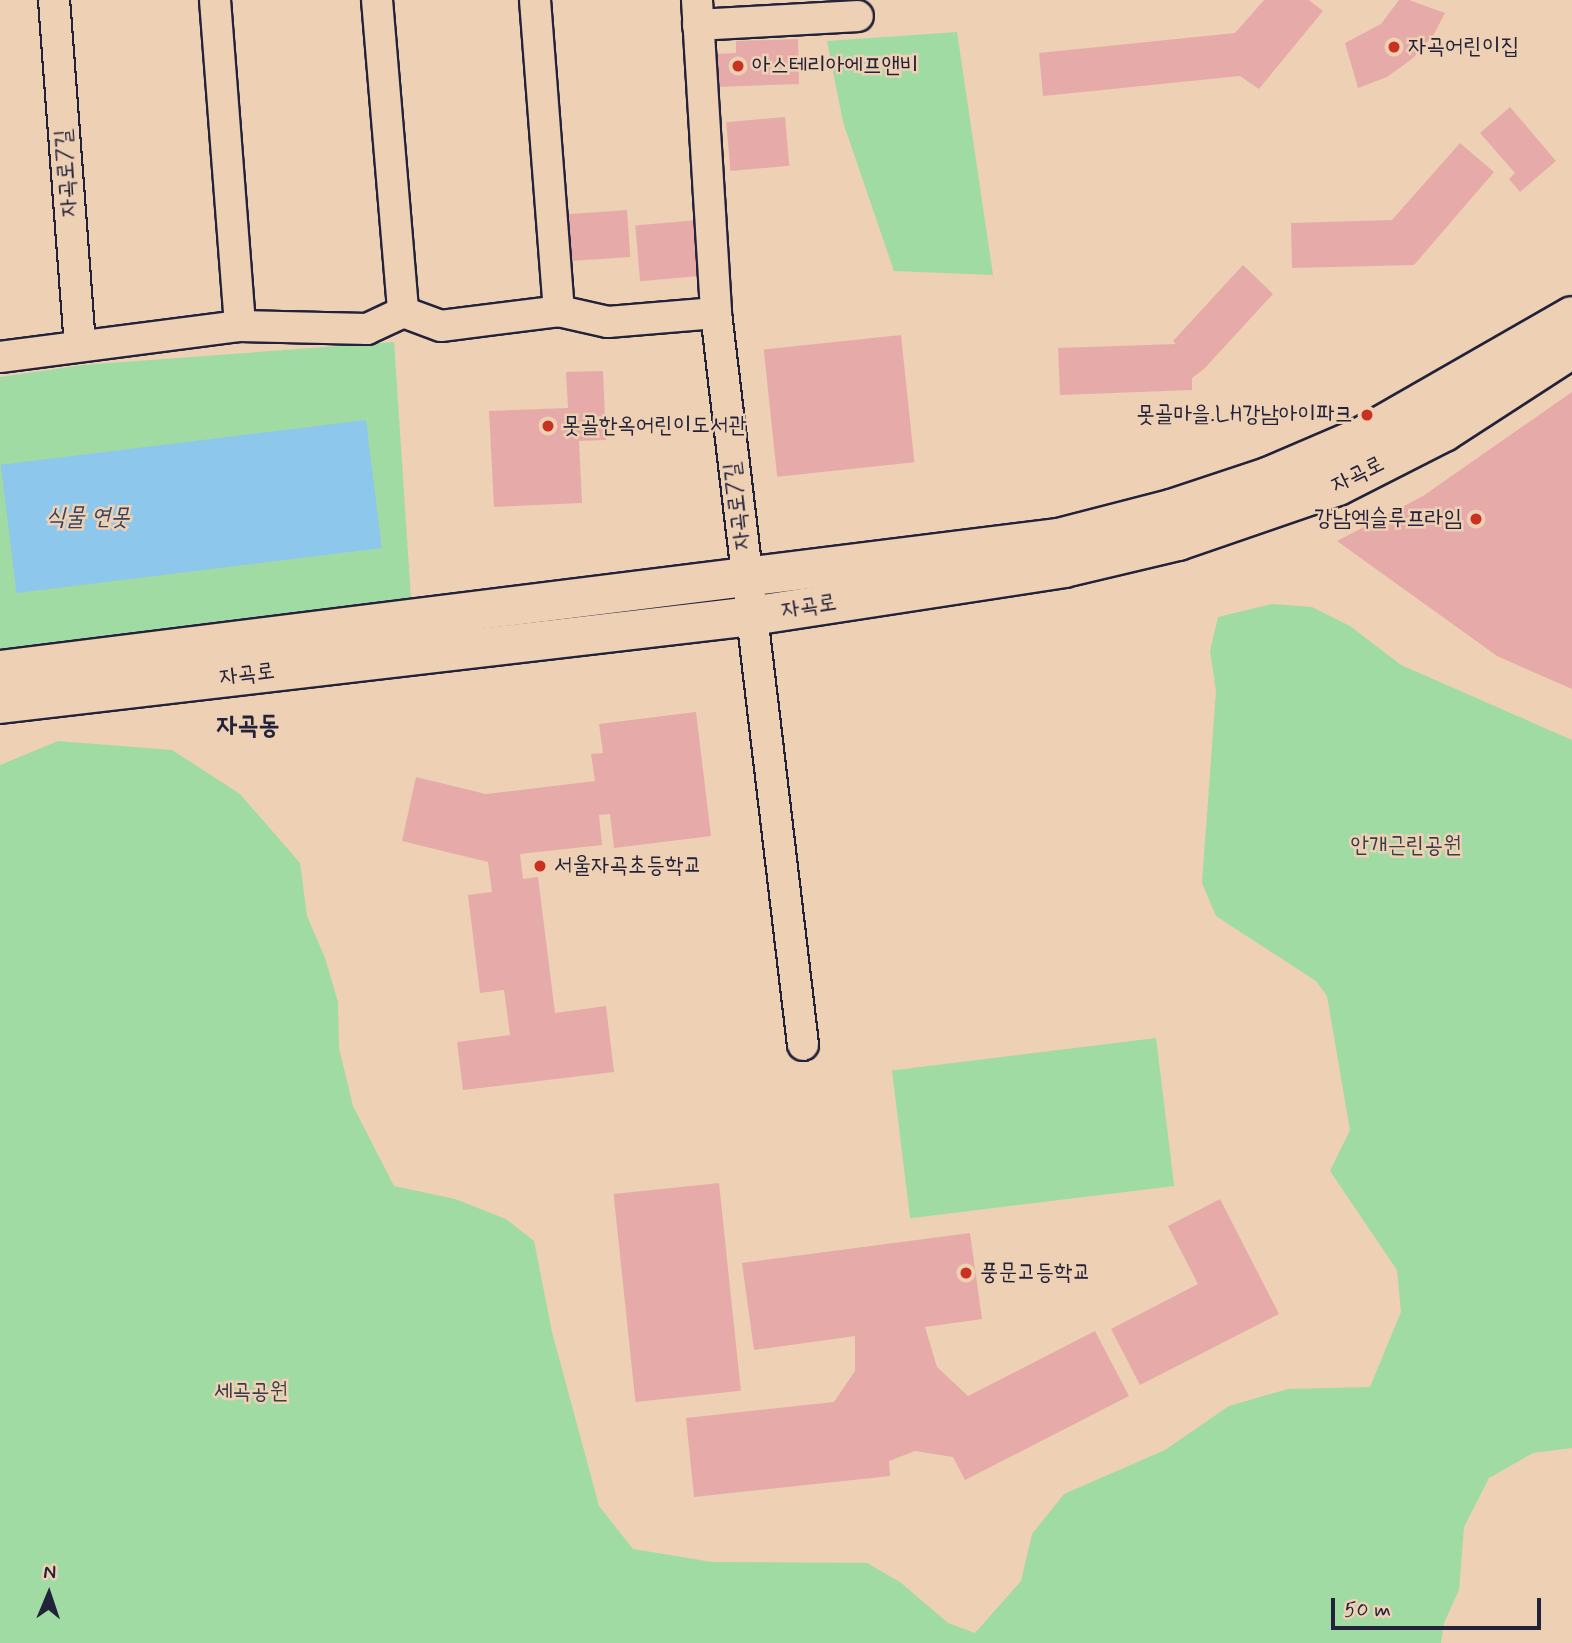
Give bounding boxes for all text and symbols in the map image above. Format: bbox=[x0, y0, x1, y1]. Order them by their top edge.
place label: 자곡어린이집 bbox=[1408, 33, 1519, 61]
marker: 자곡어린이집 bbox=[1386, 39, 1402, 55]
place label: 아스테리아에프앤비 bbox=[752, 52, 919, 80]
marker: 아스테리아에프앤비 bbox=[730, 58, 746, 74]
street label: 자곡로7길 bbox=[50, 128, 84, 218]
place label: 못골마을.LH강남아이파크 bbox=[1136, 401, 1353, 429]
marker: 못골마을.LH강남아이파크 bbox=[1359, 407, 1375, 423]
place label: 못골한옥어린이도서관 bbox=[562, 412, 747, 440]
marker: 못골한옥어린이도서관 bbox=[540, 418, 556, 434]
street label: 자곡로 bbox=[1327, 450, 1389, 500]
street label: 자곡로7길 bbox=[719, 461, 757, 551]
water label: 식물 연못 bbox=[46, 504, 130, 532]
place label: 강남엑슬루프라임 bbox=[1314, 505, 1462, 533]
marker: 강남엑슬루프라임 bbox=[1468, 511, 1484, 527]
street label: 자곡로 bbox=[779, 589, 839, 625]
street label: 자곡로 bbox=[218, 658, 276, 692]
district label: 자곡동 bbox=[217, 711, 279, 743]
park label: 안개근린공원 bbox=[1350, 832, 1462, 860]
place label: 서울자곡초등학교 bbox=[554, 852, 702, 880]
marker: 서울자곡초등학교 bbox=[532, 858, 548, 874]
place label: 풍문고등학교 bbox=[980, 1259, 1091, 1287]
marker: 풍문고등학교 bbox=[958, 1265, 974, 1281]
park label: 세곡공원 bbox=[214, 1378, 288, 1406]
north arrow bbox=[14, 1559, 84, 1629]
text: N bbox=[43, 1560, 57, 1585]
scale bar bbox=[1334, 1584, 1544, 1628]
text: 50 m bbox=[1344, 1596, 1391, 1624]

